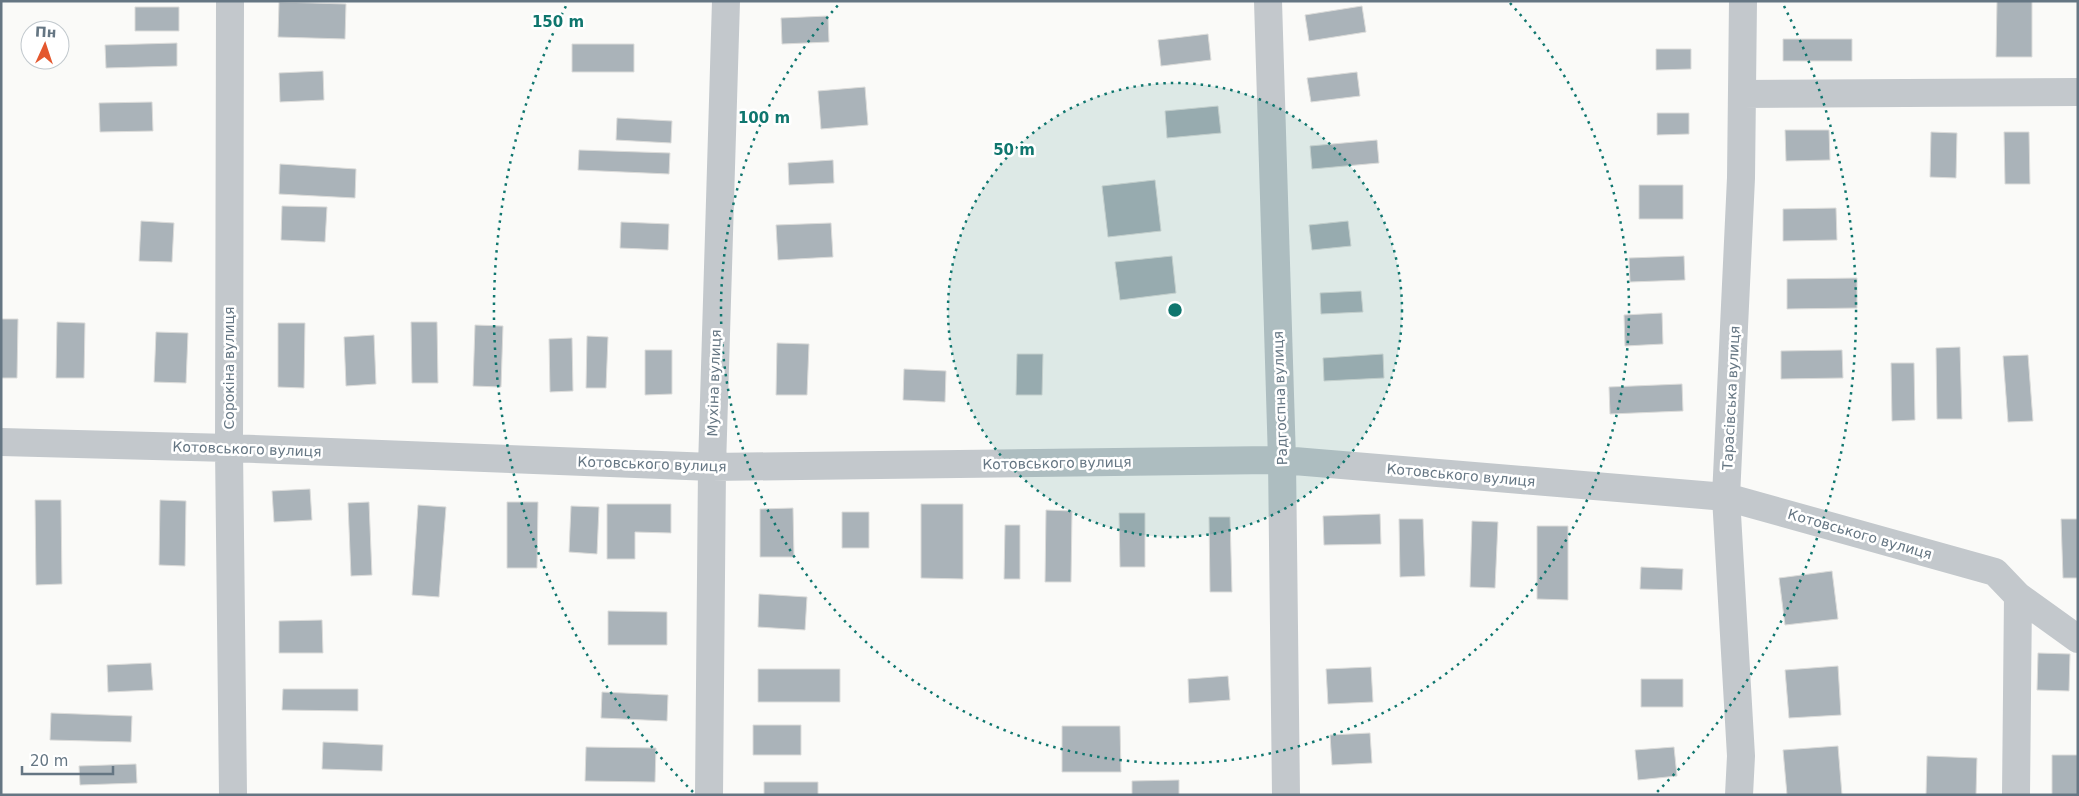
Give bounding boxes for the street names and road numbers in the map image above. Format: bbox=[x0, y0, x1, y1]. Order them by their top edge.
street label: Сорокіна вулиця bbox=[221, 307, 237, 429]
street label: Тарасівська вулиця bbox=[1719, 325, 1743, 472]
street label: Мухіна вулиця bbox=[704, 329, 724, 437]
street label: Радгоспна вулиця bbox=[1270, 331, 1290, 465]
street label: Котовського вулиця bbox=[172, 438, 322, 460]
street label: Котовського вулиця bbox=[577, 453, 727, 475]
street label: Котовського вулиця bbox=[982, 454, 1132, 472]
street label: Котовського вулиця bbox=[1386, 461, 1536, 489]
street label: Котовського вулиця bbox=[1786, 506, 1934, 562]

